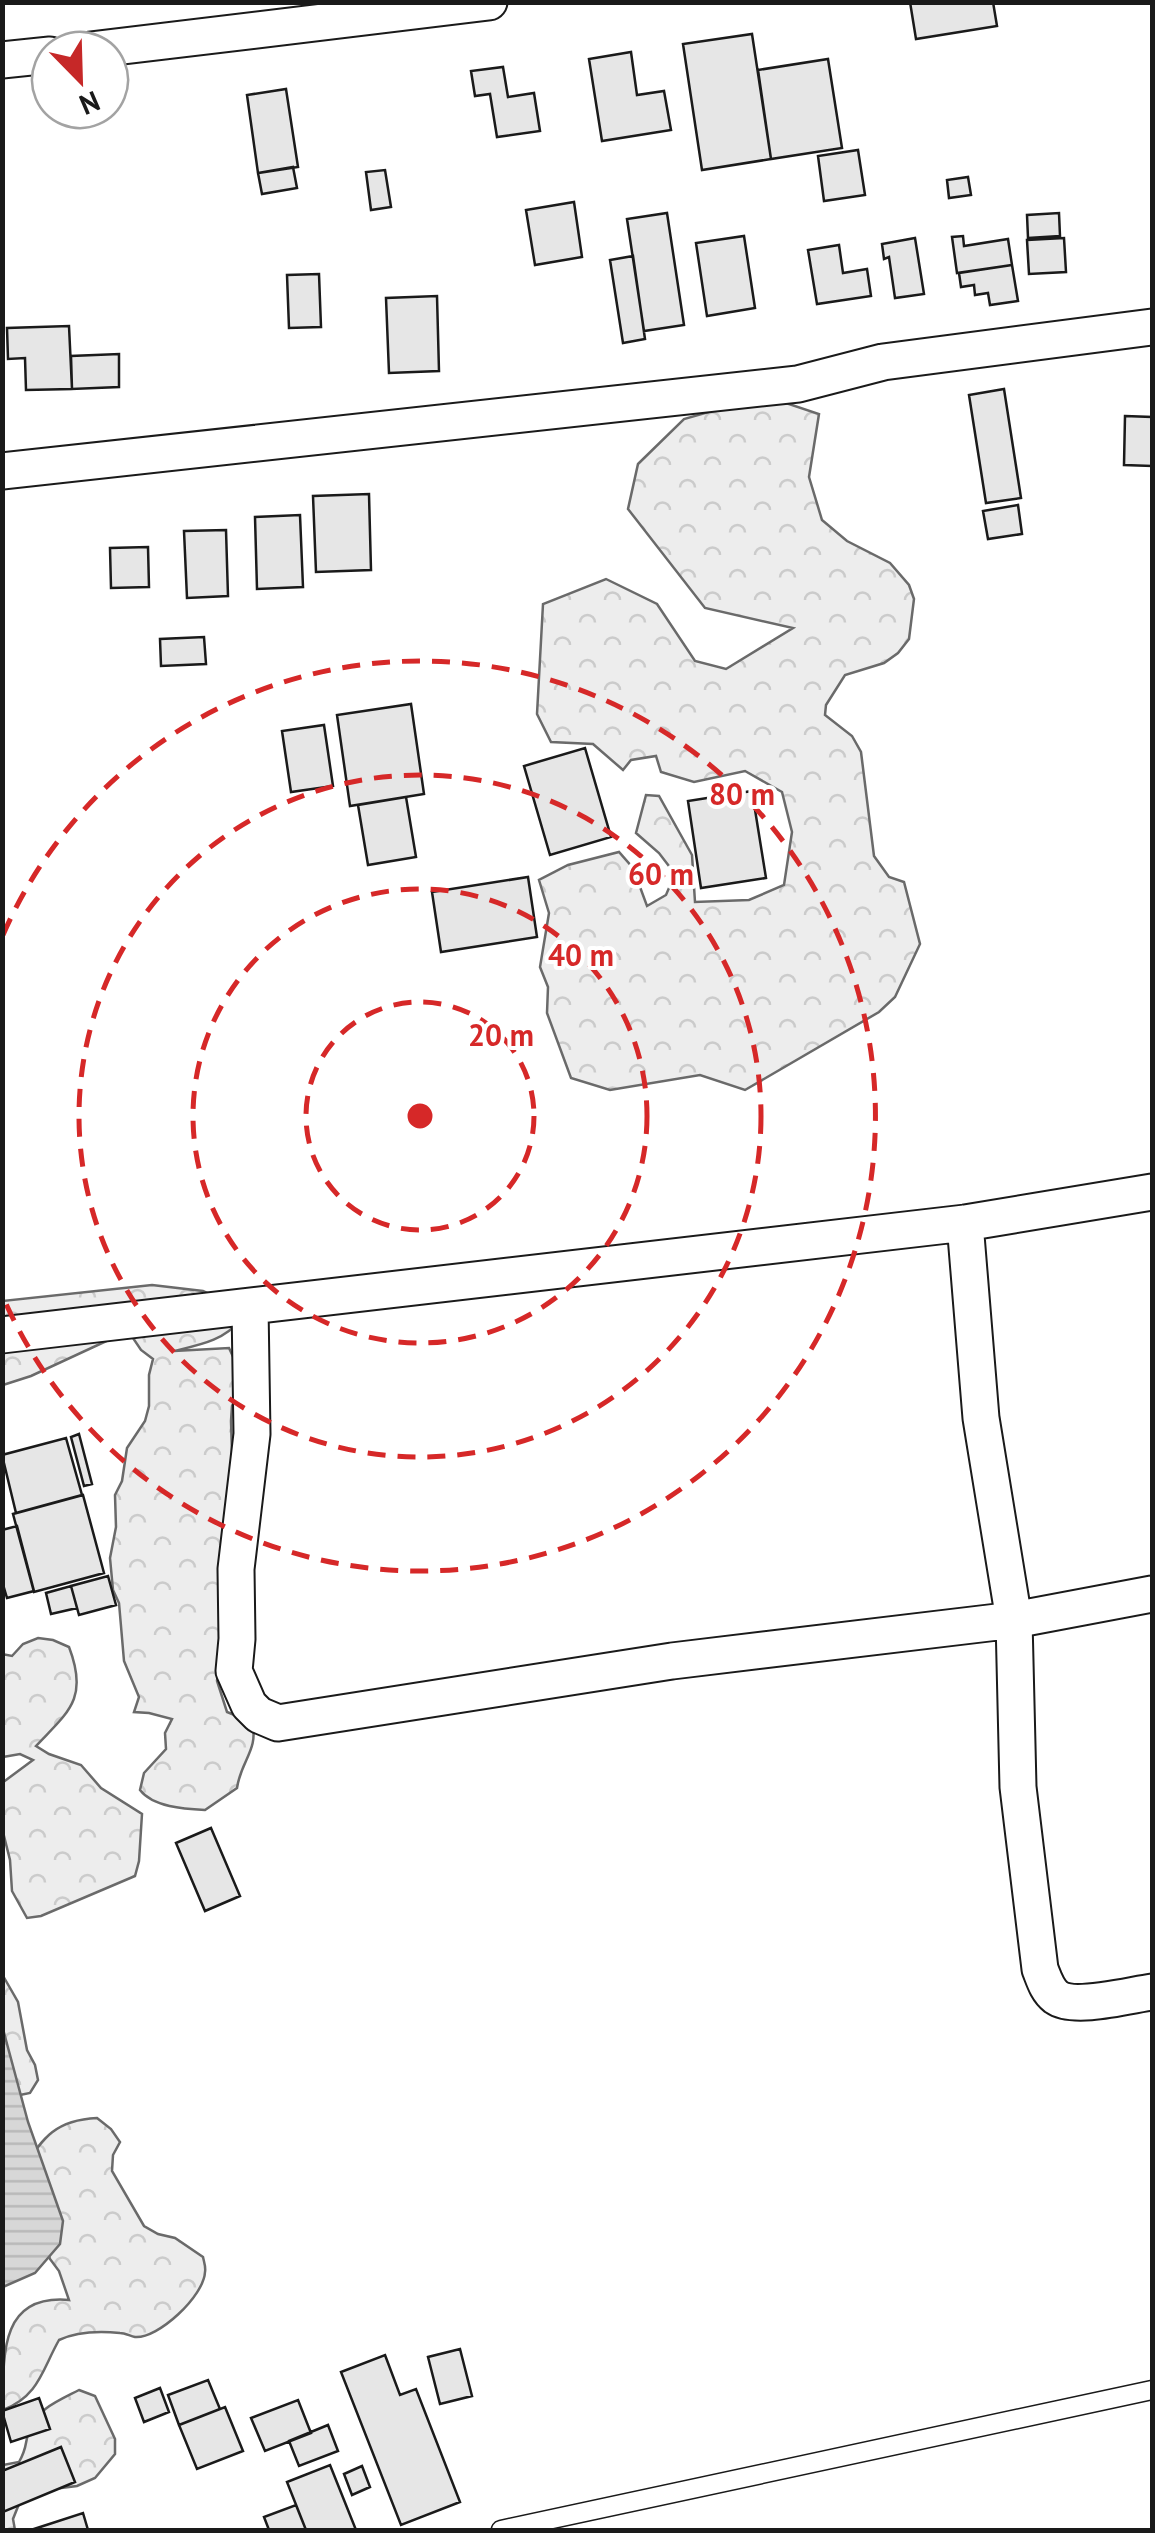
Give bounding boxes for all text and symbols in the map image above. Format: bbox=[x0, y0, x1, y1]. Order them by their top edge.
north arrow bbox=[30, 30, 130, 130]
text: N bbox=[74, 83, 106, 124]
text: 80 m bbox=[709, 774, 775, 813]
text: 60 m bbox=[628, 854, 694, 893]
text: 40 m bbox=[548, 935, 614, 974]
text: 20 m bbox=[468, 1015, 534, 1054]
centre of rings bbox=[402, 1098, 438, 1134]

